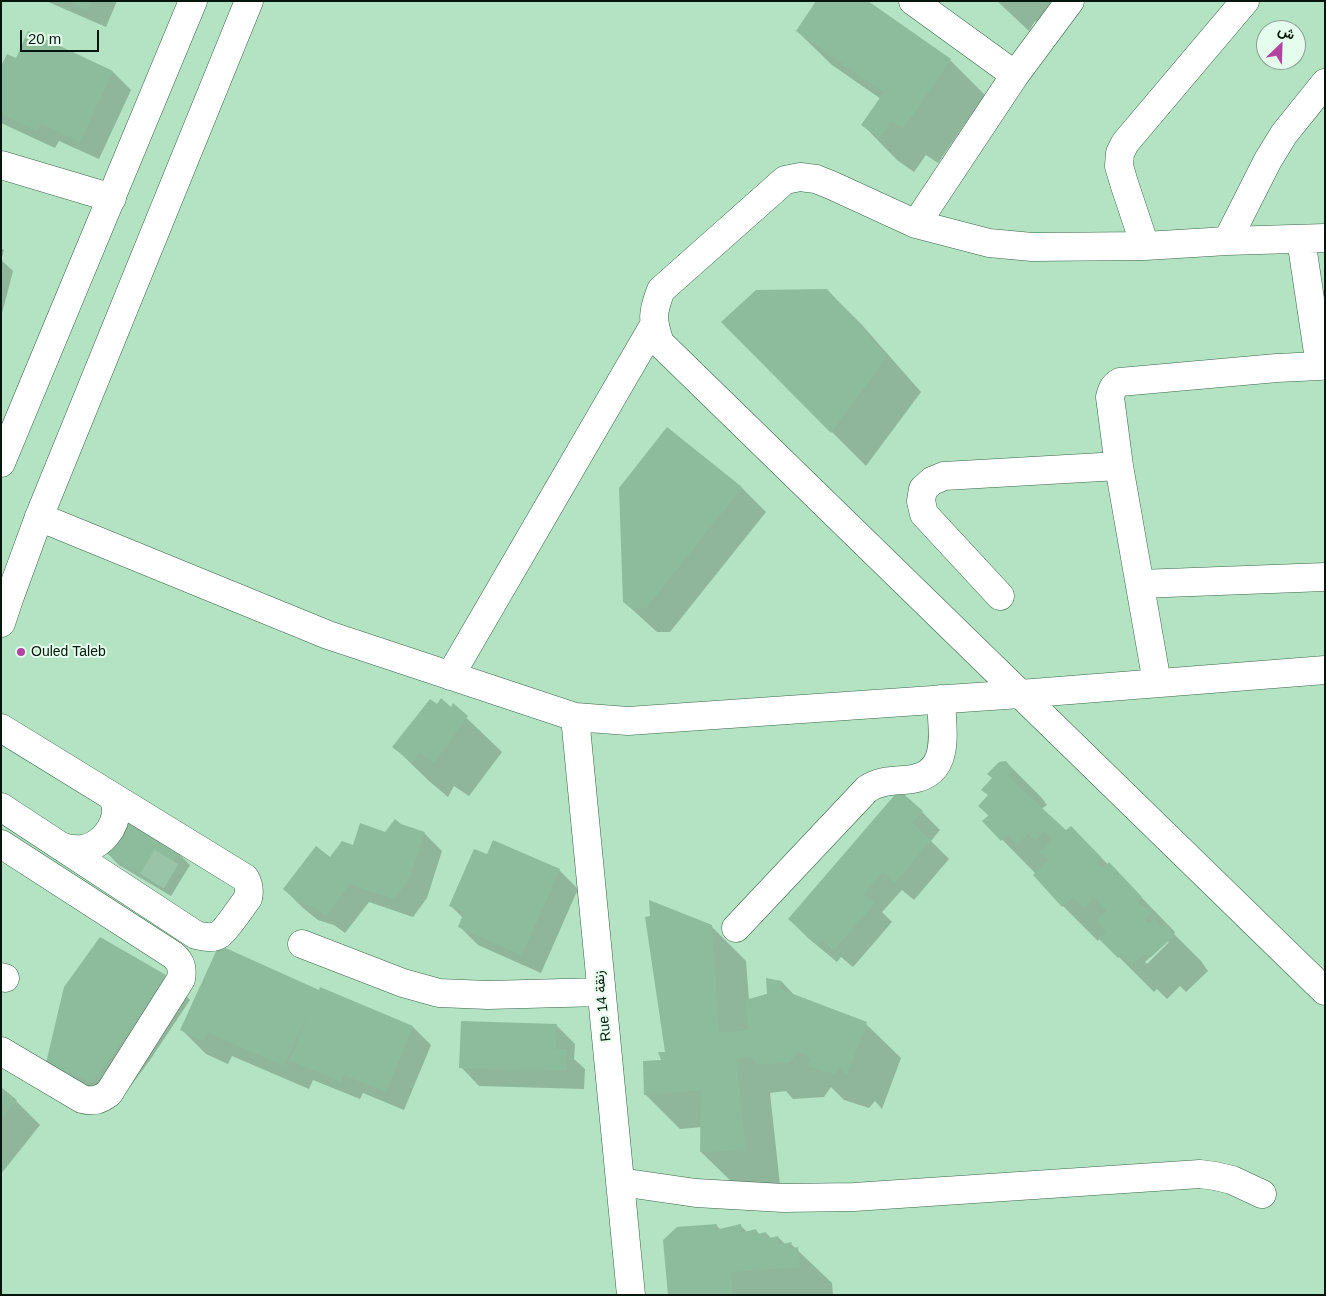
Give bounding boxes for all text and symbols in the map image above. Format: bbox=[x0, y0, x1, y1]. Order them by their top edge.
scale bar bbox=[22, 20, 101, 52]
north arrow bbox=[1256, 20, 1306, 70]
text: ش bbox=[1276, 21, 1298, 43]
text: 20 m bbox=[28, 30, 61, 47]
place label: Ouled Taleb bbox=[31, 644, 106, 660]
marker: Ouled Taleb bbox=[15, 646, 27, 658]
street label: Rue 14 زنقة bbox=[591, 970, 615, 1042]

